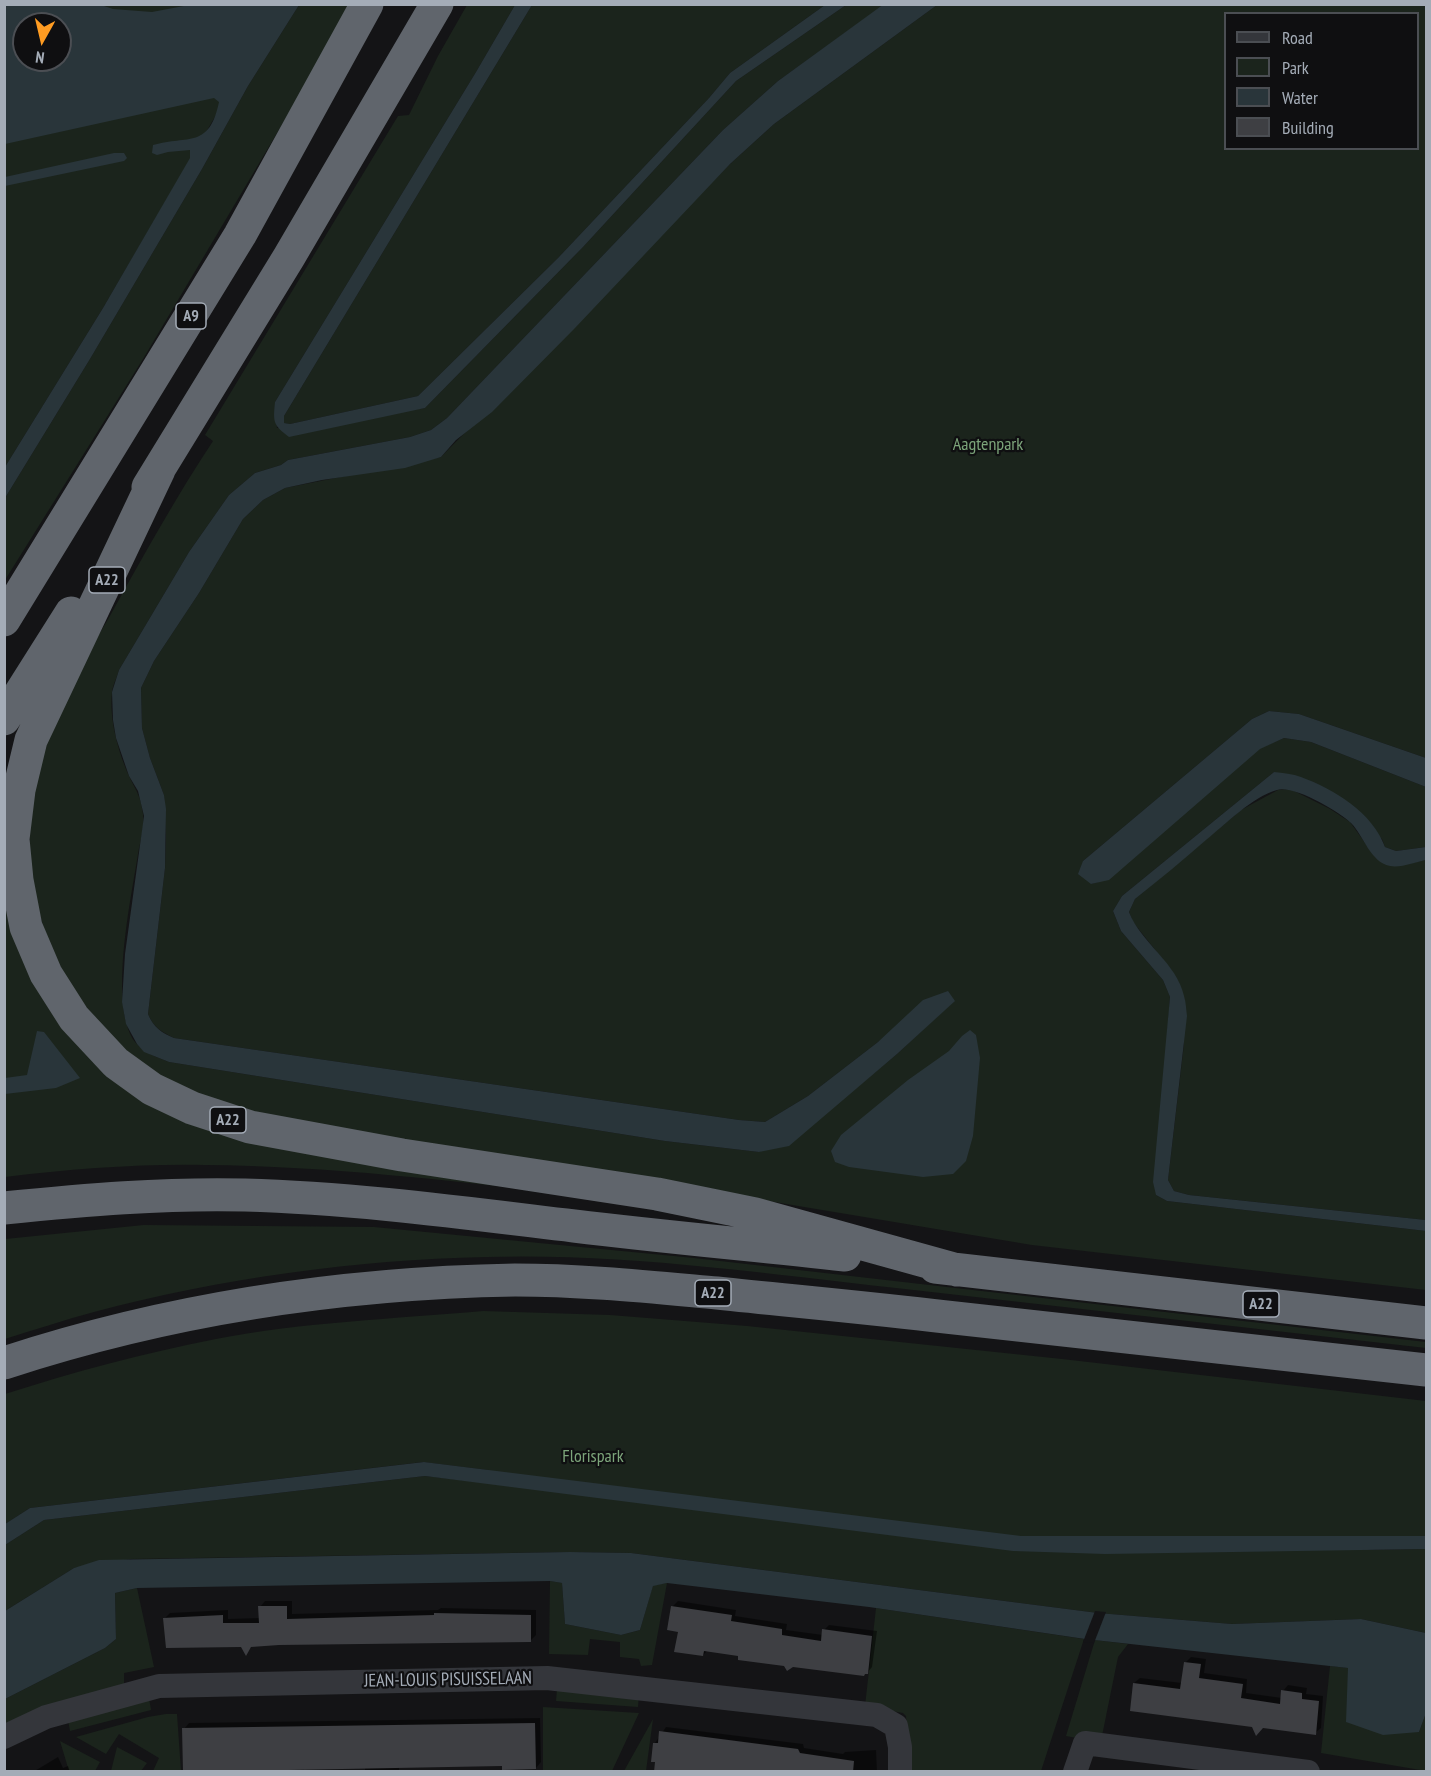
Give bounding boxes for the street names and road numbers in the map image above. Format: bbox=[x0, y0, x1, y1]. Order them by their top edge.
road number: A9 bbox=[176, 303, 206, 329]
road number: A22 bbox=[89, 567, 125, 593]
road number: A22 bbox=[210, 1107, 246, 1133]
road number: A22 bbox=[695, 1280, 731, 1306]
road number: A22 bbox=[1243, 1291, 1279, 1317]
street label: JEAN-LOUIS PISUISSELAAN bbox=[364, 1668, 532, 1692]

